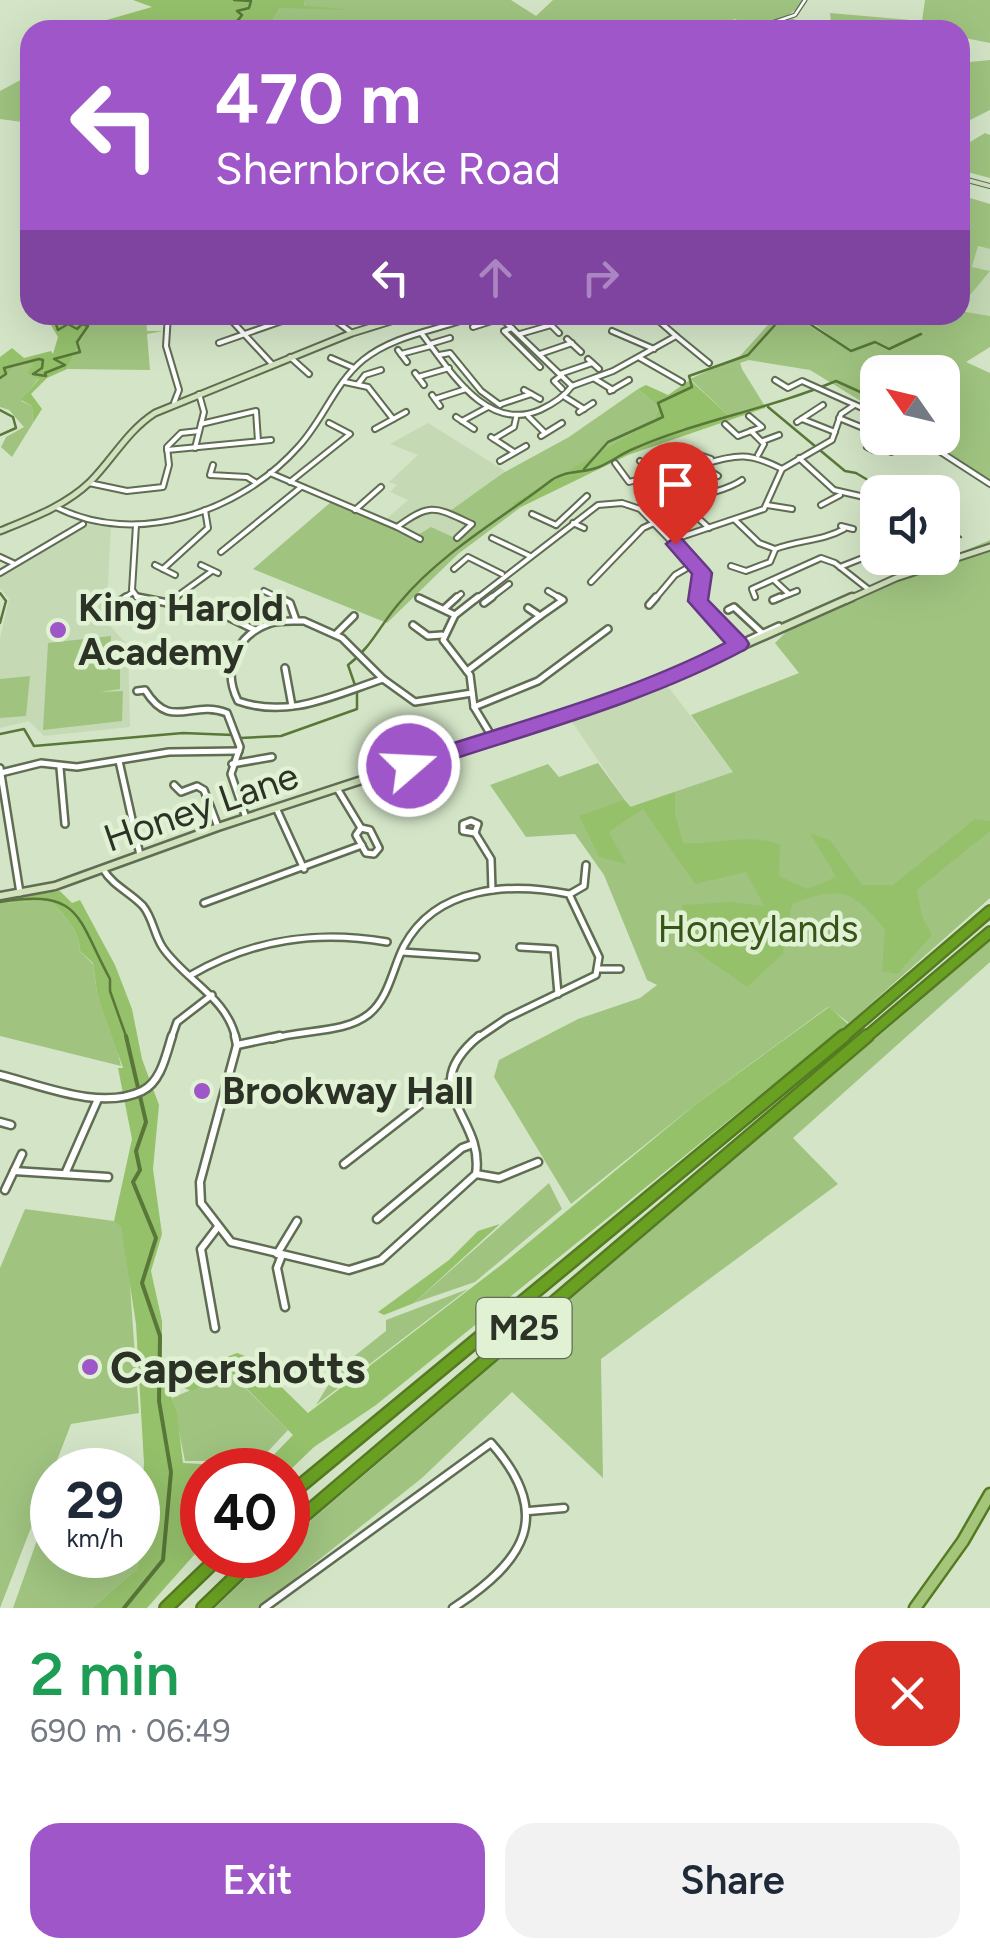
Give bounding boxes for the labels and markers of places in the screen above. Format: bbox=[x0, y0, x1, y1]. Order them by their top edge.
pin bbox=[633, 442, 718, 545]
place label: King Harold Academy bbox=[78, 585, 284, 675]
marker: King Harold Academy bbox=[47, 619, 69, 641]
place label: Brookway Hall bbox=[222, 1068, 474, 1114]
marker: Brookway Hall bbox=[191, 1080, 213, 1102]
place label: Capershotts bbox=[110, 1340, 366, 1394]
marker: Capershotts bbox=[79, 1356, 101, 1378]

